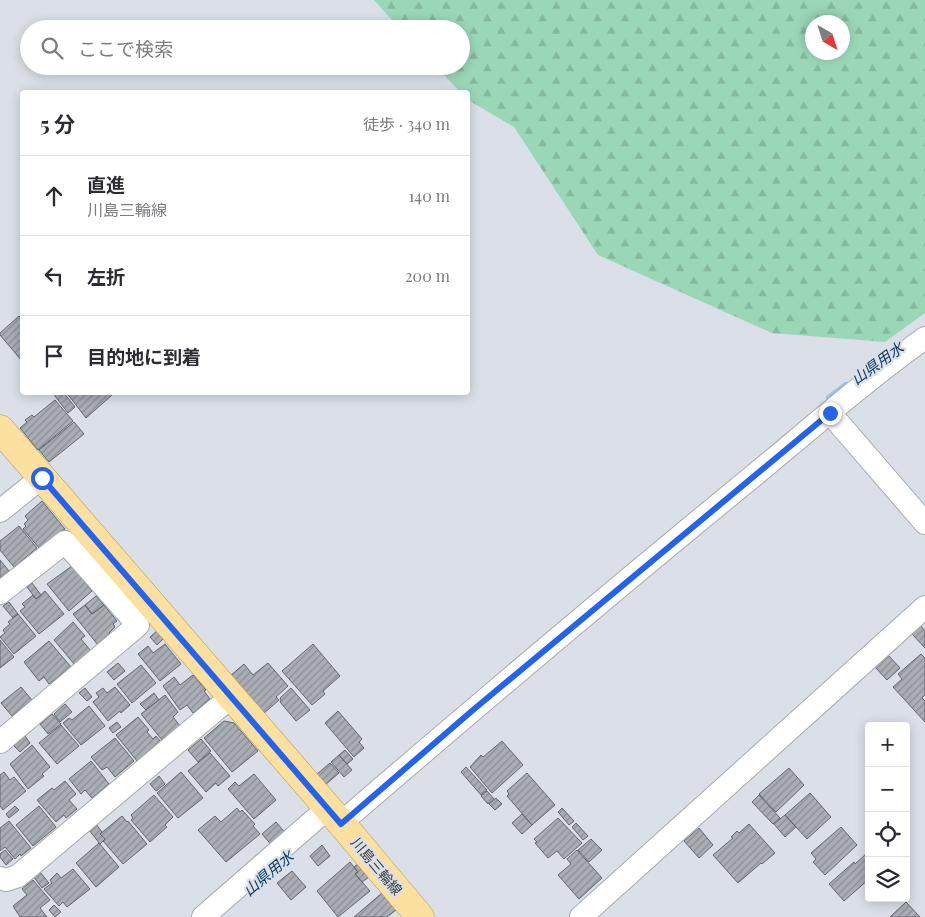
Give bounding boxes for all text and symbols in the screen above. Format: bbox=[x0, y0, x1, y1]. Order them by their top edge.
north arrow bbox=[805, 15, 850, 60]
search box bbox=[20, 20, 470, 75]
icon: search bbox=[38, 34, 66, 62]
text: ここで検索 bbox=[78, 35, 173, 61]
text: 5 分 bbox=[40, 109, 75, 137]
text: 徒歩 · 340 m bbox=[363, 113, 450, 134]
text: 直進 bbox=[87, 171, 125, 197]
icon: ahead bbox=[40, 182, 68, 210]
text: 140 m bbox=[408, 185, 450, 206]
text: 川島三輪線 bbox=[87, 199, 167, 220]
icon: left bbox=[40, 262, 68, 290]
text: 左折 bbox=[87, 263, 125, 289]
text: 200 m bbox=[405, 265, 450, 286]
water label: 山県用水 bbox=[847, 336, 909, 389]
icon: arrive bbox=[40, 342, 68, 370]
text: 目的地に到着 bbox=[87, 343, 201, 369]
route end bbox=[819, 402, 842, 425]
route start bbox=[31, 467, 54, 490]
map controls bbox=[865, 722, 910, 902]
button: + bbox=[865, 722, 910, 767]
button: − bbox=[865, 767, 910, 812]
button: locate bbox=[865, 812, 910, 857]
street label: 川島三輪線 bbox=[347, 833, 407, 899]
water label: 山県用水 bbox=[239, 845, 299, 900]
button: layers bbox=[865, 857, 910, 902]

